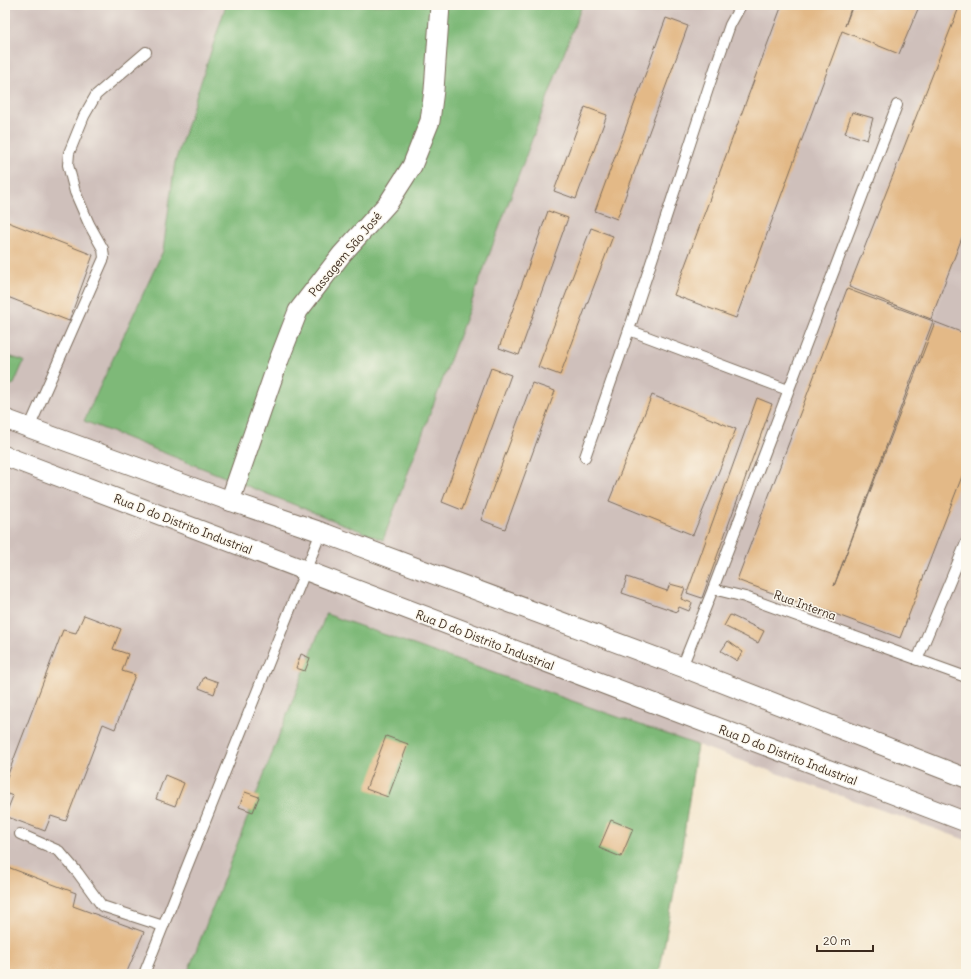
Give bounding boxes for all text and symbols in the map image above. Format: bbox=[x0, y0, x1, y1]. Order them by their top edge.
street label: Passagem São José bbox=[305, 209, 385, 299]
street label: Rua D do Distrito Industrial bbox=[112, 491, 254, 557]
street label: Rua Interna bbox=[772, 587, 838, 623]
street label: Rua D do Distrito Industrial bbox=[414, 607, 556, 673]
street label: Rua D do Distrito Industrial bbox=[717, 722, 859, 788]
scale bar bbox=[817, 927, 873, 953]
text: 20 m bbox=[823, 933, 851, 948]

